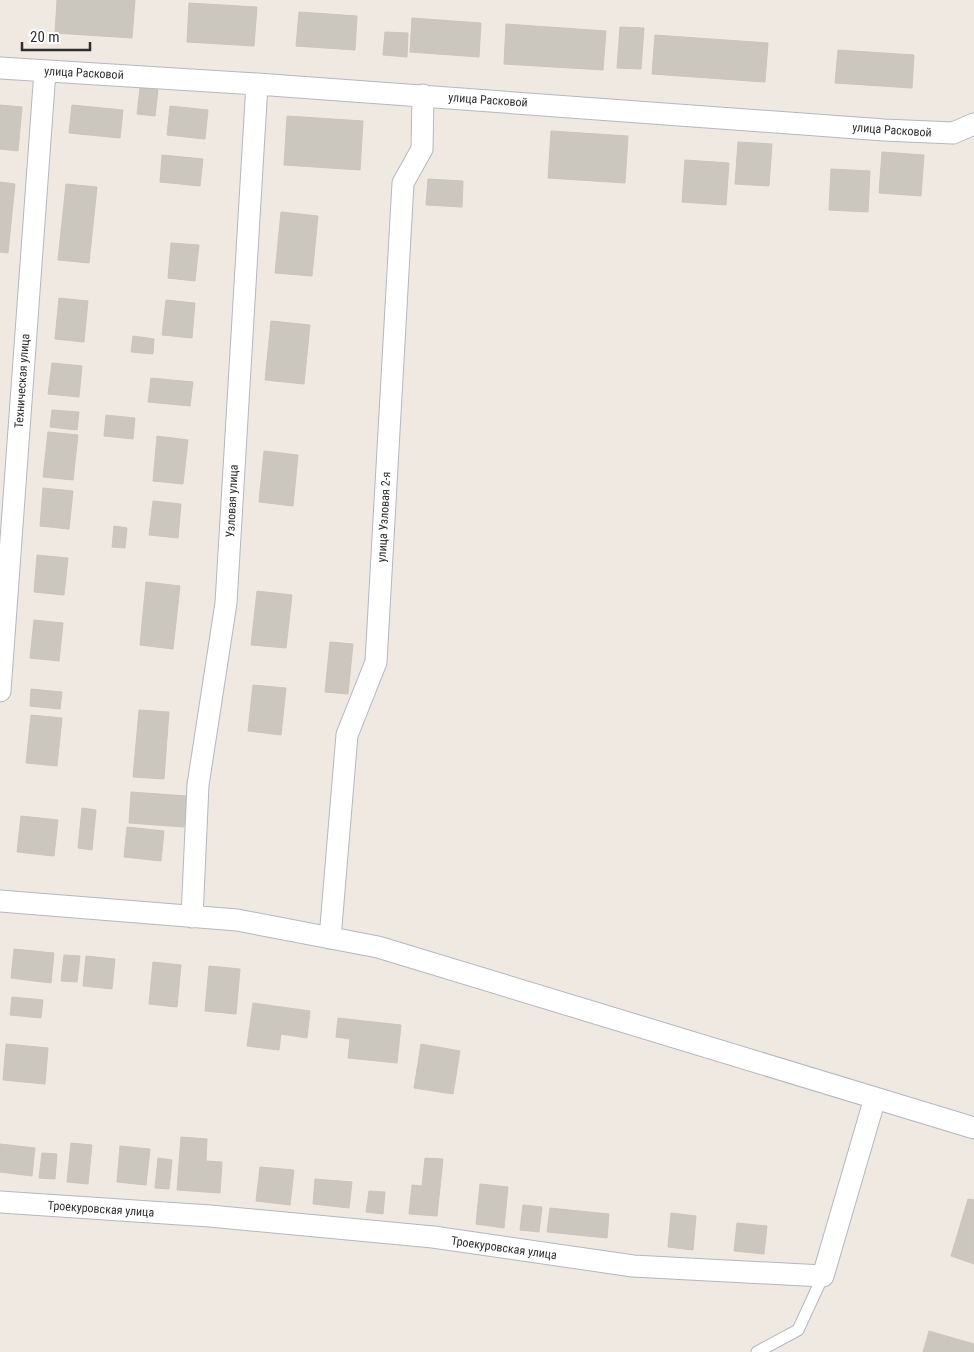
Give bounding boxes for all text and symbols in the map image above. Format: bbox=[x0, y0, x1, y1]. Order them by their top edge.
scale bar bbox=[22, 20, 90, 52]
text: 20 m bbox=[30, 28, 60, 46]
street label: улица Расковой bbox=[44, 64, 124, 82]
street label: улица Расковой bbox=[448, 90, 528, 110]
street label: улица Расковой bbox=[852, 120, 932, 140]
street label: Техническая улица bbox=[12, 333, 32, 429]
street label: Узловая улица bbox=[223, 464, 241, 538]
street label: улица Узловая 2-я bbox=[375, 471, 393, 563]
street label: Троекуровская улица bbox=[47, 1198, 155, 1220]
street label: Троекуровская улица bbox=[450, 1234, 558, 1262]

